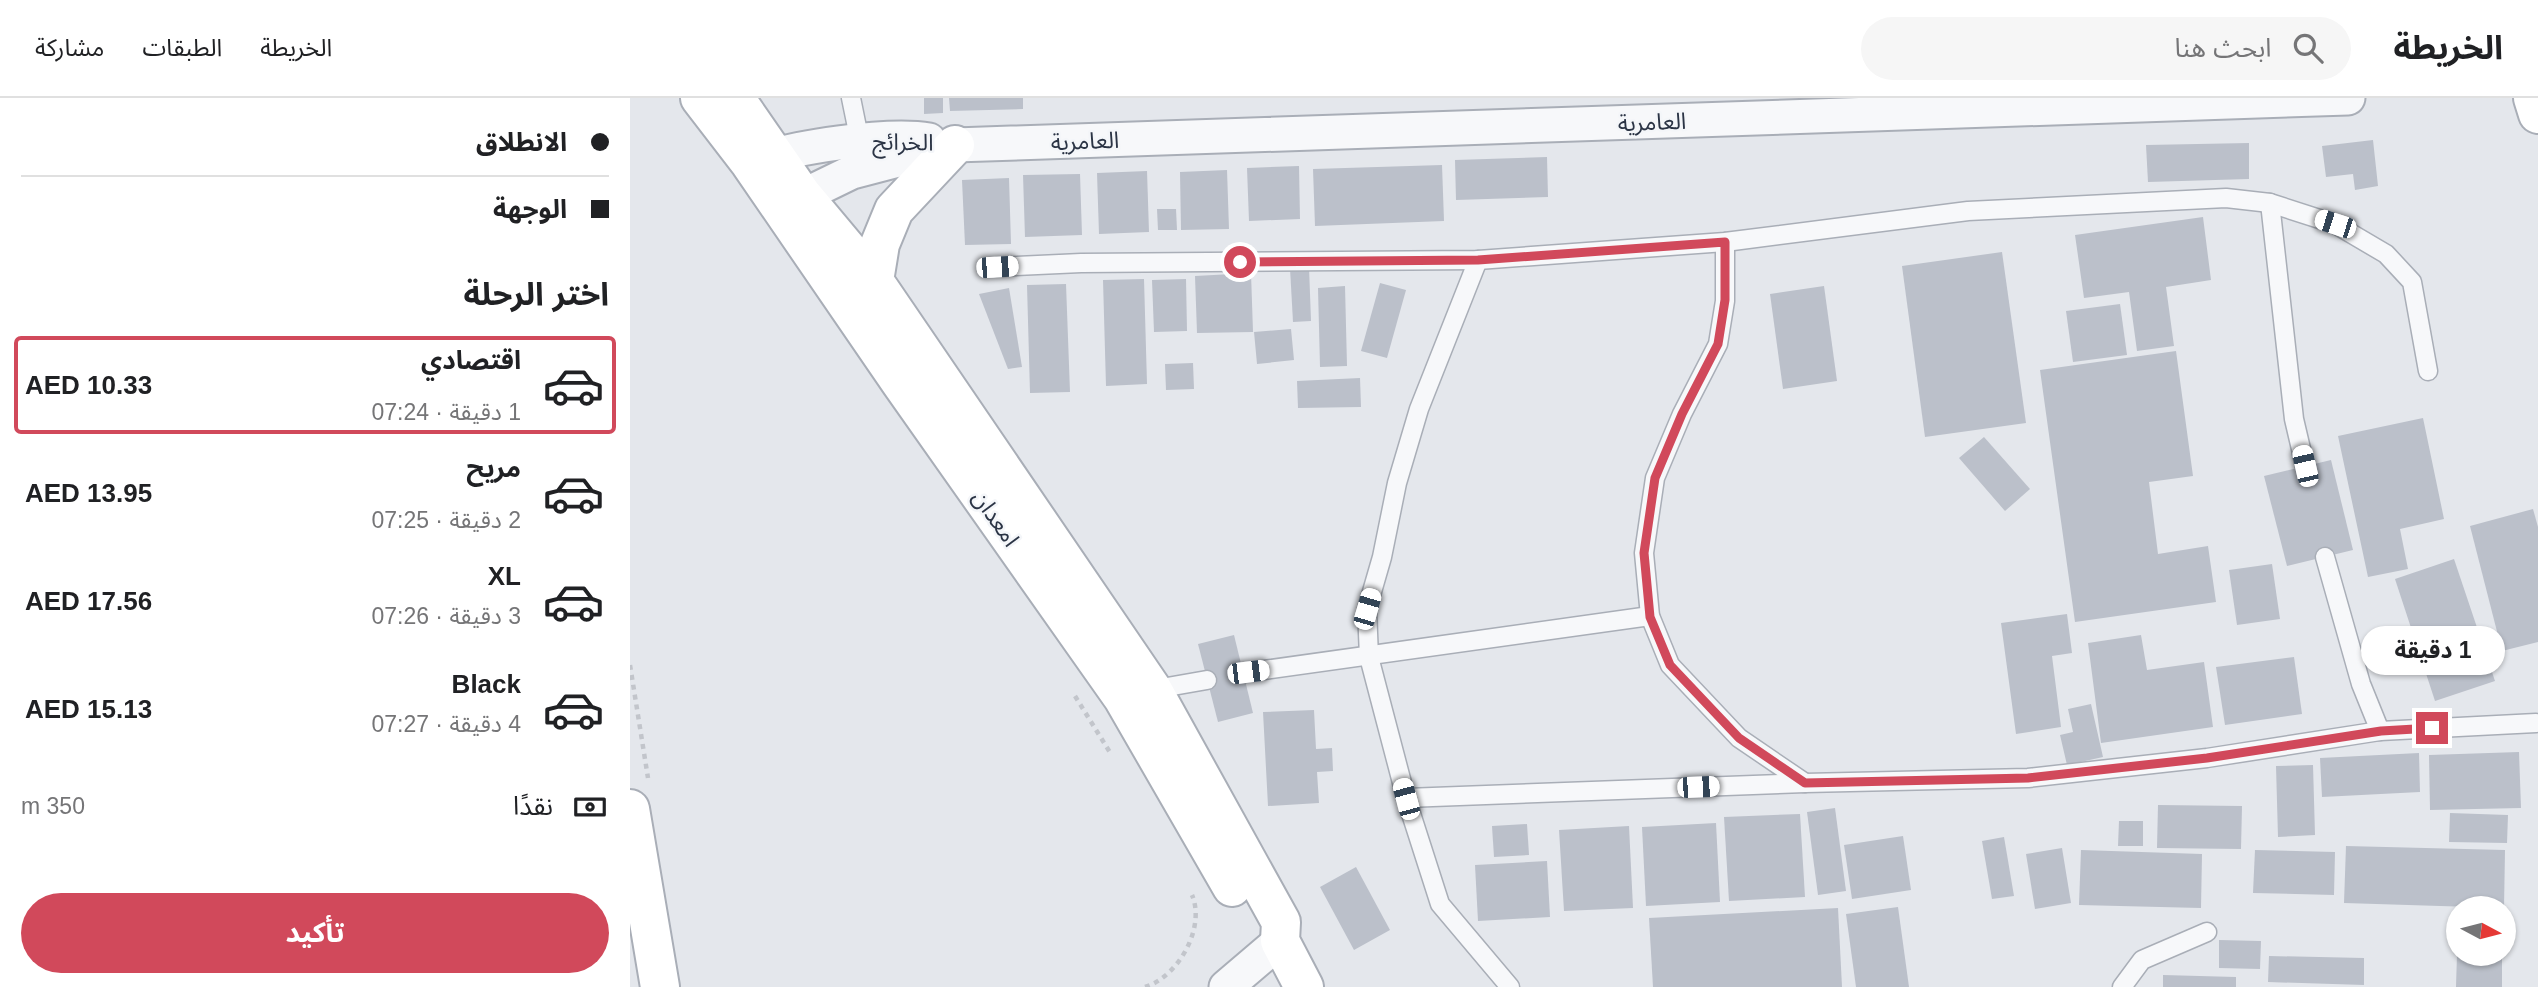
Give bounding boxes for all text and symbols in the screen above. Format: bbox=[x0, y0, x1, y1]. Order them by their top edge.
search box bbox=[1861, 17, 2351, 80]
icon: search bbox=[2289, 29, 2327, 67]
text: الخريطة bbox=[2393, 29, 2503, 66]
text: ابحث هنا bbox=[2175, 33, 2271, 63]
text: مشاركة bbox=[35, 34, 104, 61]
text: الطبقات bbox=[142, 34, 222, 61]
text: الخريطة bbox=[260, 34, 332, 61]
street label: العامرية bbox=[1617, 108, 1687, 137]
text: الانطلاق bbox=[476, 127, 567, 157]
street label: العامرية bbox=[1050, 127, 1120, 156]
street label: الخرائج bbox=[872, 128, 934, 160]
text: الوجهة bbox=[493, 194, 567, 224]
car bbox=[2312, 208, 2359, 240]
route start bbox=[1224, 246, 1256, 278]
car bbox=[976, 255, 1019, 279]
text: اختر الرحلة bbox=[463, 276, 609, 312]
text: اقتصادي bbox=[421, 345, 521, 375]
icon: car bbox=[542, 354, 605, 417]
text: AED 10.33 bbox=[25, 370, 152, 400]
text: 1 دقيقة · 07:24 bbox=[371, 399, 521, 425]
car bbox=[2291, 443, 2320, 489]
text: مريح bbox=[466, 453, 521, 483]
icon: car bbox=[542, 462, 605, 525]
text: AED 13.95 bbox=[25, 478, 152, 508]
street label: امعدان bbox=[967, 485, 1025, 551]
text: 2 دقيقة · 07:25 bbox=[371, 507, 521, 533]
text: XL bbox=[488, 561, 521, 591]
icon: car bbox=[542, 570, 605, 633]
text: AED 17.56 bbox=[25, 586, 152, 616]
car bbox=[1352, 586, 1383, 632]
text: 3 دقيقة · 07:26 bbox=[371, 603, 521, 629]
callout: 1 دقيقة bbox=[2360, 626, 2504, 676]
text: 1 دقيقة bbox=[2394, 637, 2472, 663]
car bbox=[1226, 659, 1271, 685]
text: Black bbox=[452, 669, 521, 699]
icon: car bbox=[542, 678, 605, 741]
text: AED 15.13 bbox=[25, 694, 152, 724]
text: 4 دقيقة · 07:27 bbox=[371, 711, 521, 737]
route end bbox=[2416, 712, 2448, 744]
car bbox=[1391, 776, 1422, 822]
car bbox=[1677, 776, 1720, 798]
icon: cash bbox=[571, 788, 609, 826]
text: نقدًا bbox=[513, 791, 553, 821]
text: 350 m bbox=[21, 793, 85, 819]
button: تأكيد bbox=[21, 893, 609, 973]
north arrow bbox=[2446, 896, 2516, 966]
map controls bbox=[2446, 896, 2516, 966]

